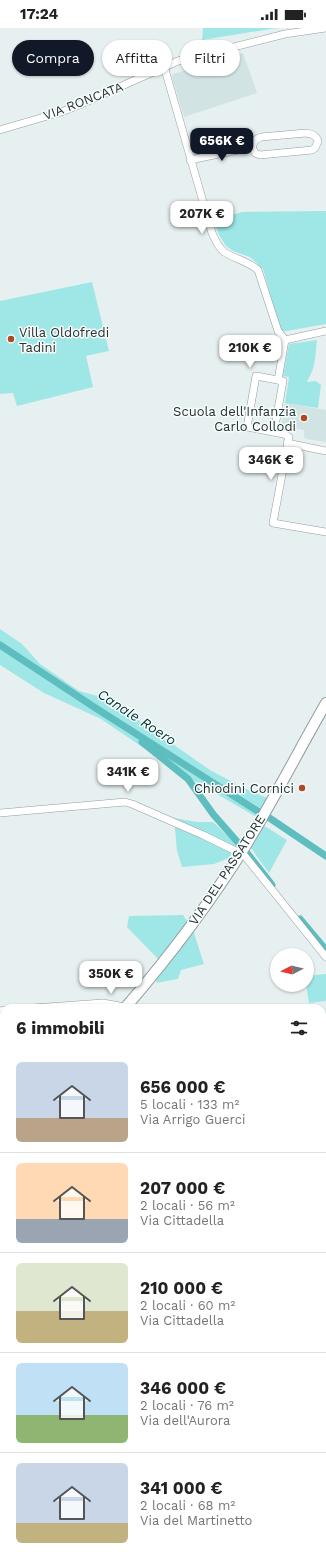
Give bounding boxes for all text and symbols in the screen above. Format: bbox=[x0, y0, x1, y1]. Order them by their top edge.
text: 17:24 bbox=[20, 5, 58, 23]
chip: Compra bbox=[12, 40, 94, 76]
chip: Affitta bbox=[102, 40, 172, 76]
chip: Filtri bbox=[180, 40, 240, 76]
street label: VIA RONCATA bbox=[41, 79, 125, 123]
pin: 656K € bbox=[189, 128, 255, 162]
text: 656K € bbox=[199, 133, 245, 148]
pin: 207K € bbox=[169, 201, 235, 235]
text: 207K € bbox=[179, 206, 225, 221]
place label: Villa Oldofredi Tadini bbox=[19, 325, 109, 355]
marker: Villa Oldofredi Tadini bbox=[6, 334, 16, 344]
pin: 210K € bbox=[217, 335, 283, 369]
text: 210K € bbox=[228, 340, 272, 355]
place label: Scuola dell'Infanzia Carlo Collodi bbox=[173, 404, 297, 434]
marker: Scuola dell'Infanzia Carlo Collodi bbox=[299, 413, 309, 423]
pin: 346K € bbox=[238, 447, 304, 481]
text: 346K € bbox=[248, 452, 294, 467]
water label: Canale Roero bbox=[95, 686, 179, 748]
pin: 341K € bbox=[95, 759, 161, 793]
text: 341K € bbox=[106, 764, 150, 779]
place label: Chiodini Cornici bbox=[194, 781, 294, 796]
marker: Chiodini Cornici bbox=[297, 783, 307, 793]
street label: VIA DEL PASSATORE bbox=[186, 812, 268, 928]
north arrow bbox=[270, 948, 314, 992]
map controls bbox=[270, 948, 314, 992]
pin: 350K € bbox=[78, 961, 144, 995]
text: 350K € bbox=[88, 966, 134, 981]
icon: filters bbox=[288, 1017, 310, 1039]
text: 6 immobili bbox=[16, 1018, 105, 1038]
text: 656 000 € bbox=[140, 1077, 225, 1097]
icon: home bbox=[48, 1078, 96, 1126]
text: 5 locali · 133 m² bbox=[140, 1097, 239, 1112]
text: Via Arrigo Guerci bbox=[140, 1112, 245, 1127]
text: 207 000 € bbox=[140, 1178, 225, 1198]
icon: home bbox=[48, 1179, 96, 1227]
text: 2 locali · 56 m² bbox=[140, 1198, 235, 1213]
text: Via Cittadella bbox=[140, 1213, 224, 1228]
text: 210 000 € bbox=[140, 1278, 223, 1298]
icon: home bbox=[48, 1279, 96, 1327]
text: 2 locali · 60 m² bbox=[140, 1298, 235, 1313]
text: Via Cittadella bbox=[140, 1313, 224, 1328]
text: 346 000 € bbox=[140, 1378, 226, 1398]
icon: home bbox=[48, 1379, 96, 1427]
text: 2 locali · 76 m² bbox=[140, 1398, 234, 1413]
text: Via dell'Aurora bbox=[140, 1413, 230, 1428]
text: 341 000 € bbox=[140, 1478, 222, 1498]
icon: home bbox=[48, 1479, 96, 1527]
text: 2 locali · 68 m² bbox=[140, 1498, 235, 1513]
text: Via del Martinetto bbox=[140, 1513, 252, 1528]

